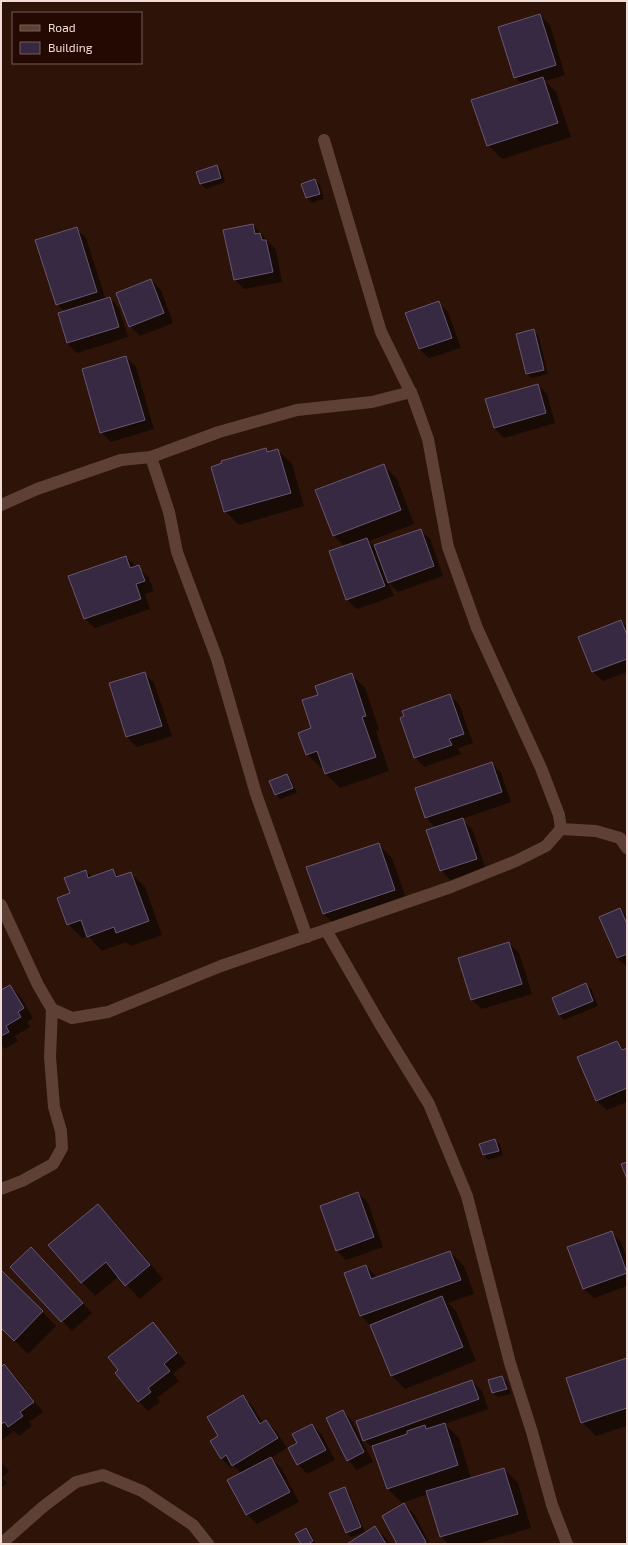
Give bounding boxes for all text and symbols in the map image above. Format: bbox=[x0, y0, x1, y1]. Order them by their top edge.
legend bbox=[12, 12, 142, 64]
text: Road bbox=[48, 20, 76, 34]
text: Building bbox=[48, 40, 93, 54]

